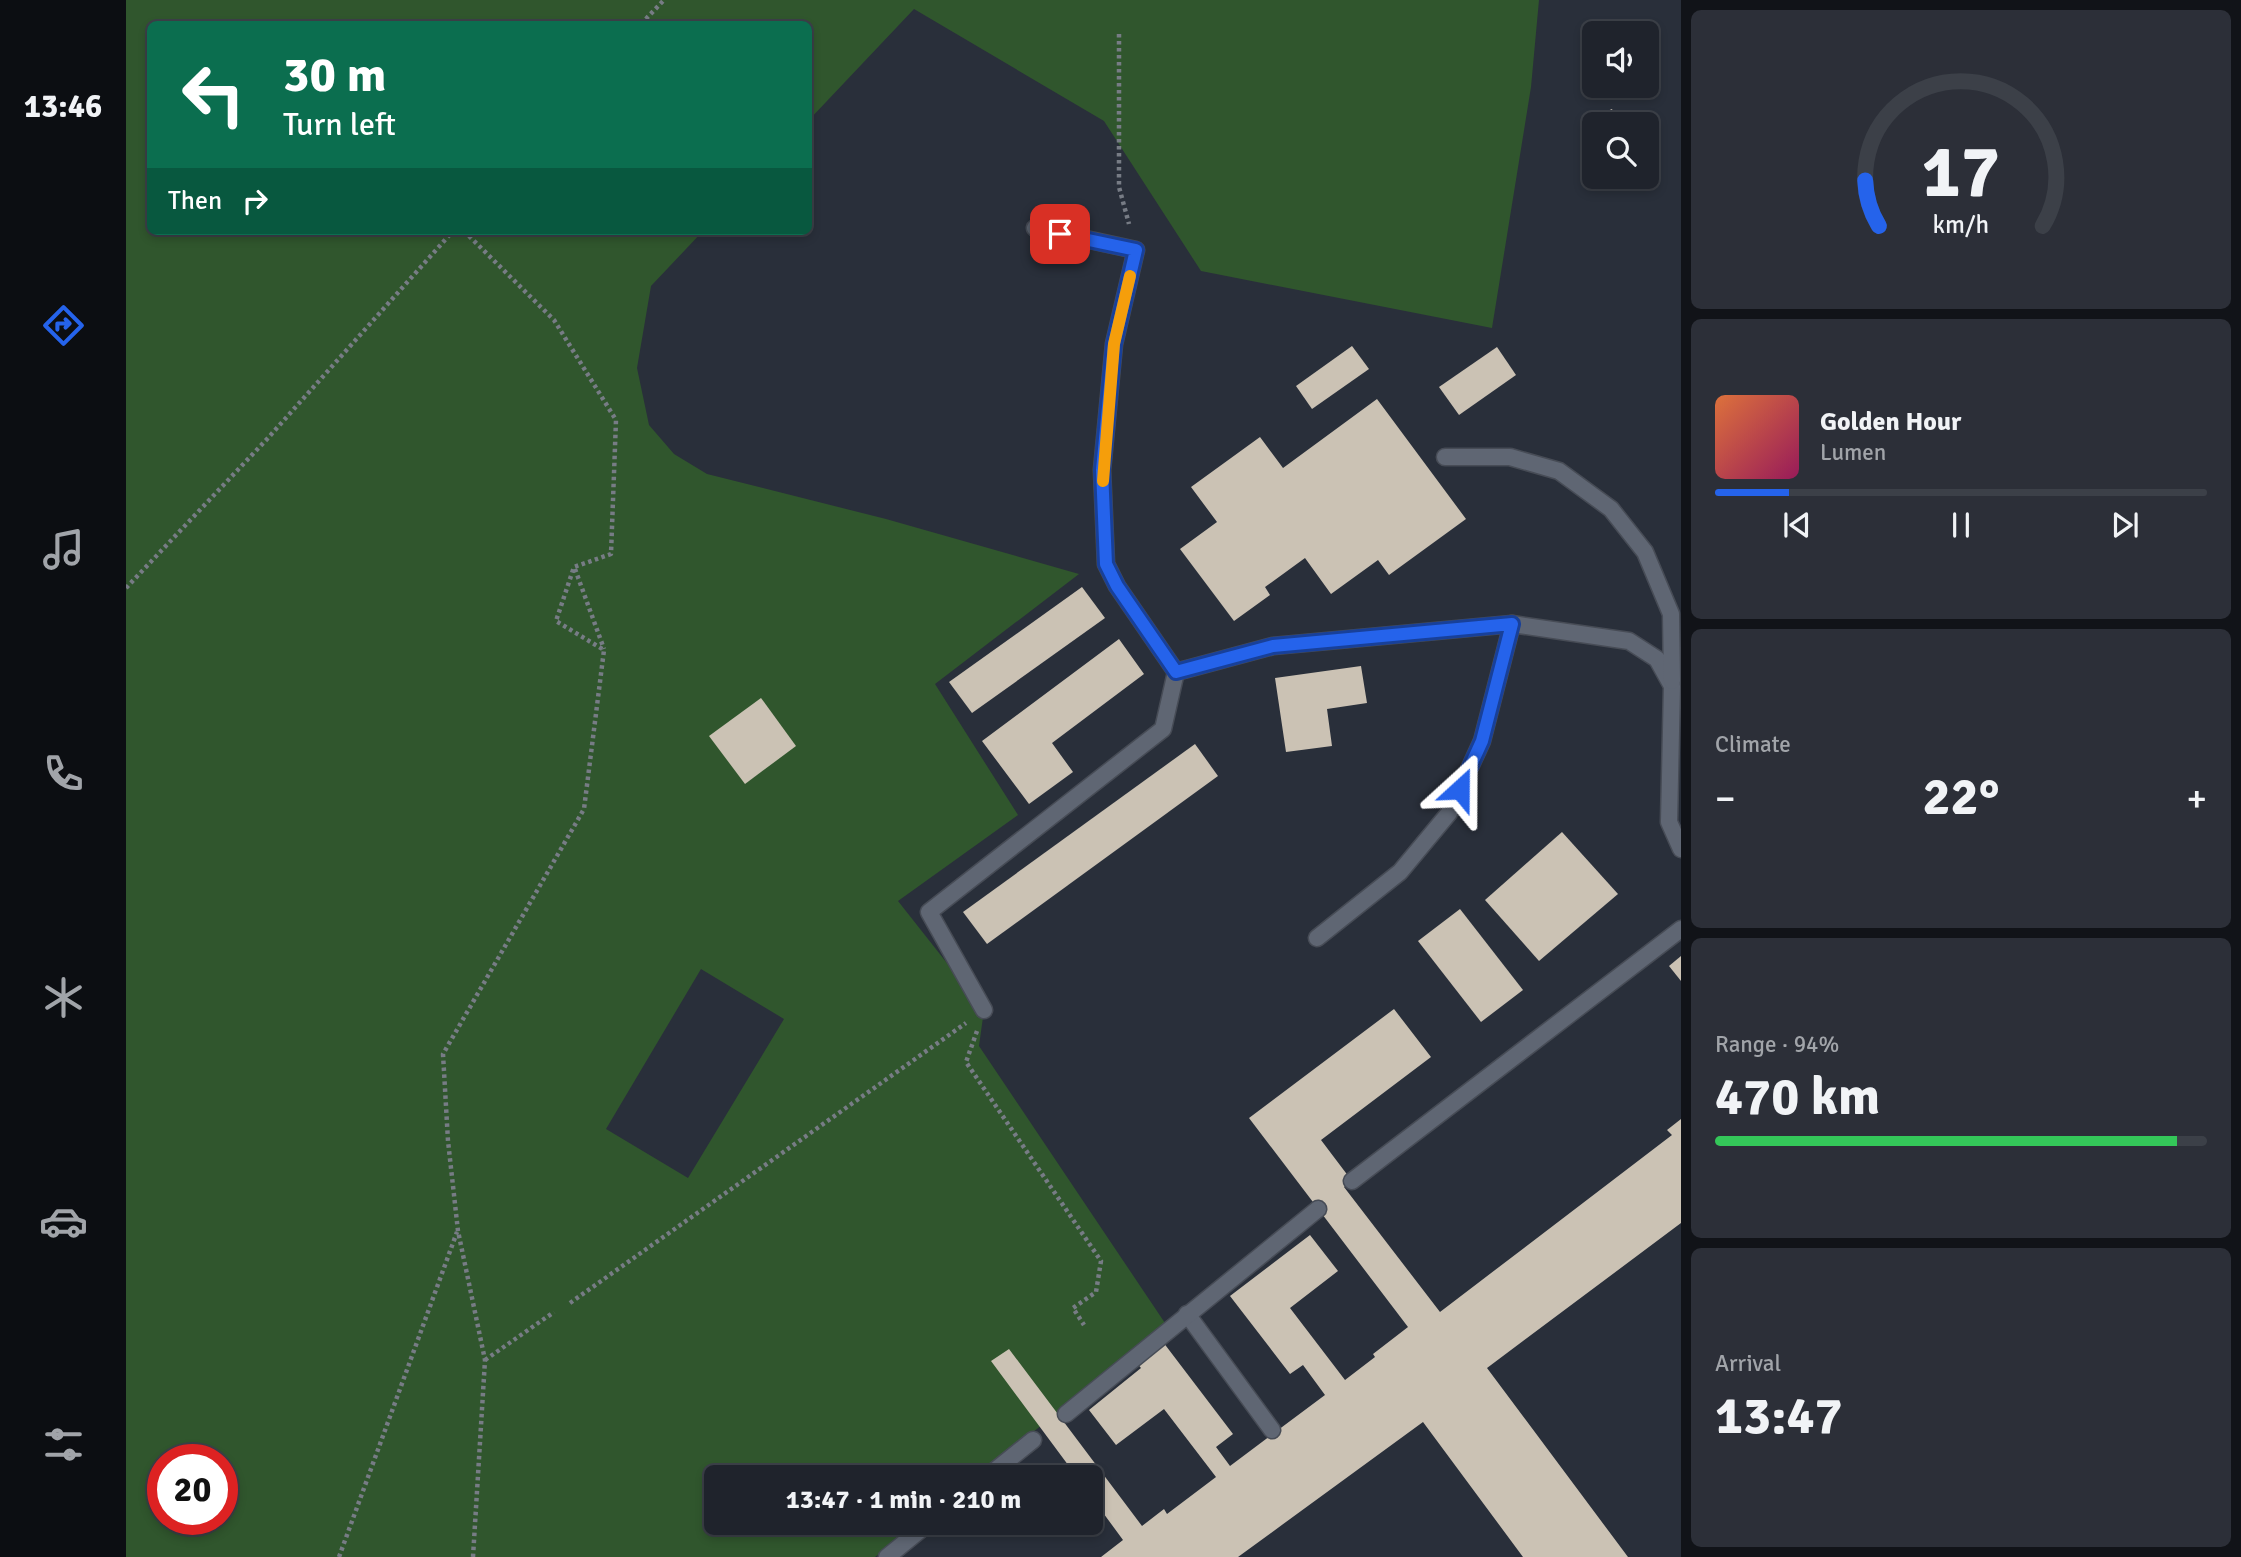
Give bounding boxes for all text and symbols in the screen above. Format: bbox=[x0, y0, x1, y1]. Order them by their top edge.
map controls bbox=[1582, 21, 1659, 189]
button: sound bbox=[1582, 21, 1659, 98]
text: 30 m bbox=[283, 45, 386, 105]
icon: left bbox=[168, 49, 259, 140]
text: 13:46 bbox=[24, 87, 102, 126]
text: Turn left bbox=[283, 105, 396, 144]
button: search bbox=[1582, 112, 1659, 189]
text: 17 bbox=[1922, 128, 2000, 217]
icon: right bbox=[236, 182, 274, 220]
text: Then bbox=[168, 185, 222, 217]
pin bbox=[1030, 204, 1090, 264]
text: km/h bbox=[1933, 209, 1989, 240]
icon: arrive bbox=[1041, 215, 1079, 253]
icon: directions bbox=[39, 301, 88, 350]
text: Golden Hour bbox=[1820, 406, 1961, 438]
text: Lumen bbox=[1820, 438, 1886, 467]
icon: previous bbox=[1778, 506, 1816, 544]
icon: pause bbox=[1942, 506, 1980, 544]
icon: next bbox=[2106, 506, 2144, 544]
icon: music bbox=[39, 525, 88, 574]
text: Climate bbox=[1715, 730, 1791, 759]
icon: phone bbox=[39, 749, 88, 798]
position arrow bbox=[1423, 752, 1497, 826]
text: 22° bbox=[1923, 765, 1999, 829]
text: − bbox=[1715, 775, 1736, 822]
text: + bbox=[2186, 775, 2207, 822]
icon: climate bbox=[39, 973, 88, 1022]
text: Range · 94% bbox=[1715, 1030, 1839, 1059]
text: 470 km bbox=[1715, 1065, 1880, 1129]
icon: car bbox=[39, 1197, 88, 1246]
text: Arrival bbox=[1715, 1349, 1781, 1378]
text: 13:47 bbox=[1715, 1384, 1843, 1448]
icon: filters bbox=[39, 1420, 88, 1469]
speed limit sign: 20 bbox=[147, 1444, 238, 1535]
text: 13:47 · 1 min · 210 m bbox=[786, 1484, 1021, 1516]

